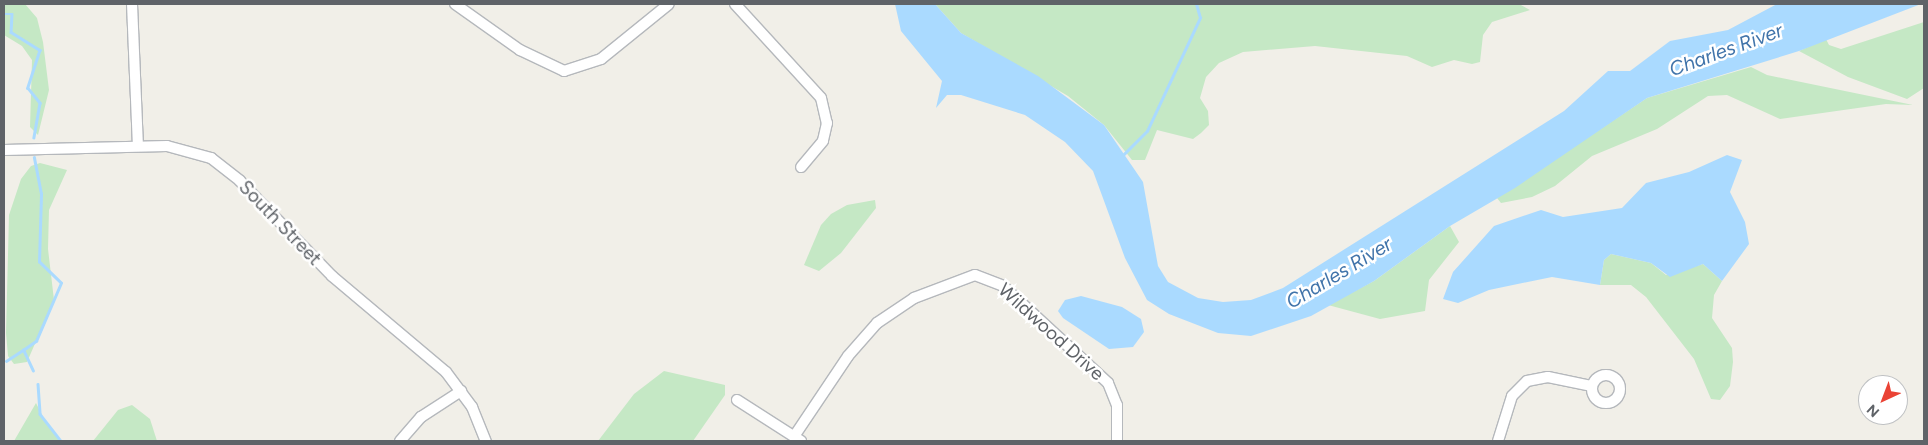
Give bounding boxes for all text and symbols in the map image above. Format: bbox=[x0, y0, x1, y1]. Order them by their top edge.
water label: Charles River bbox=[1666, 18, 1786, 82]
street label: South Street bbox=[234, 176, 326, 270]
water label: Charles River bbox=[1282, 232, 1396, 314]
street label: Wildwood Drive bbox=[993, 279, 1109, 385]
north arrow bbox=[1858, 375, 1908, 425]
text: N bbox=[1863, 401, 1883, 421]

